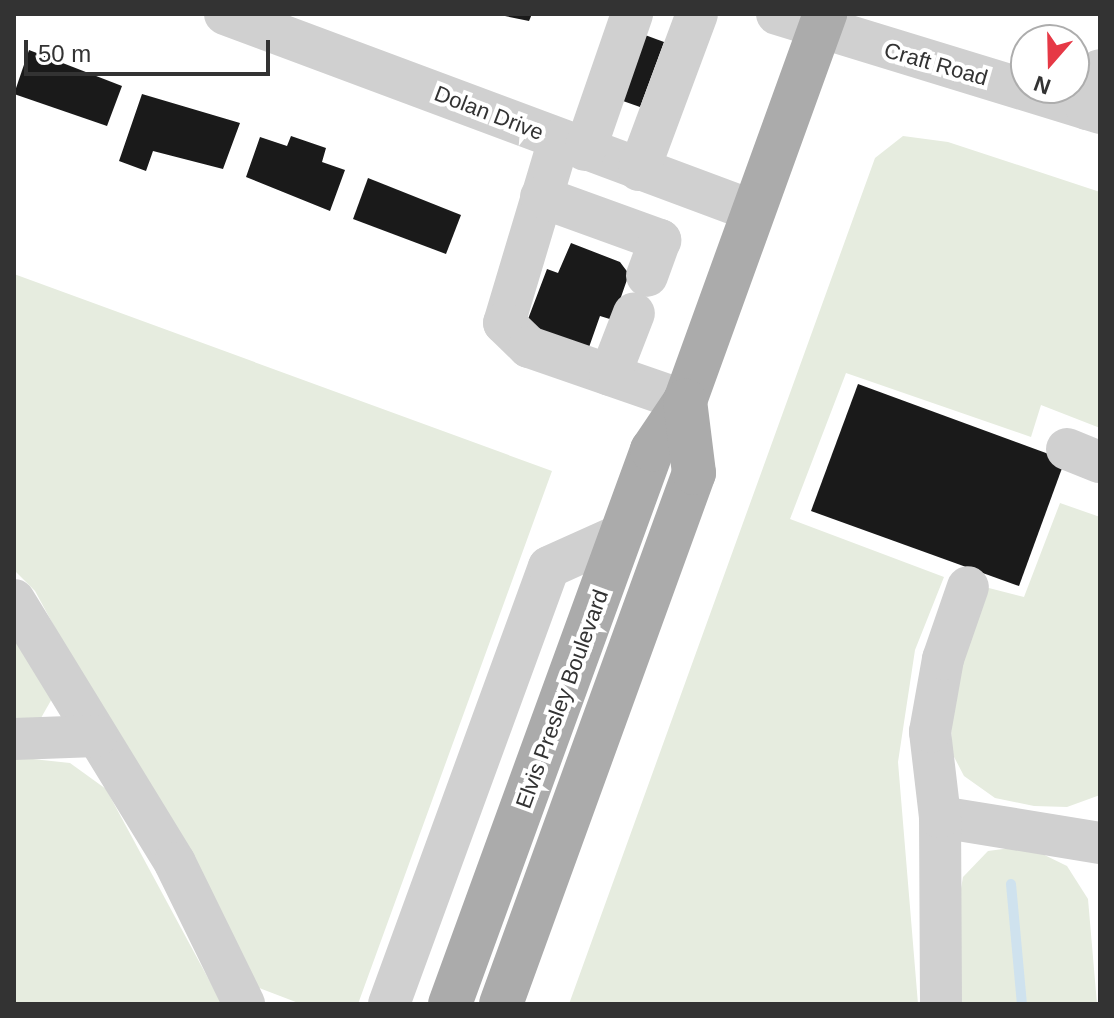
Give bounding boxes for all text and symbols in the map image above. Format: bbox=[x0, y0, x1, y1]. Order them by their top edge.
scale bar bbox=[28, 24, 274, 74]
north arrow bbox=[1010, 24, 1090, 104]
street label: Craft Road bbox=[881, 37, 991, 91]
text: 50 m bbox=[38, 40, 91, 67]
text: N bbox=[1031, 71, 1054, 100]
street label: Dolan Drive bbox=[431, 80, 547, 146]
street label: Elvis Presley Boulevard bbox=[510, 586, 614, 812]

